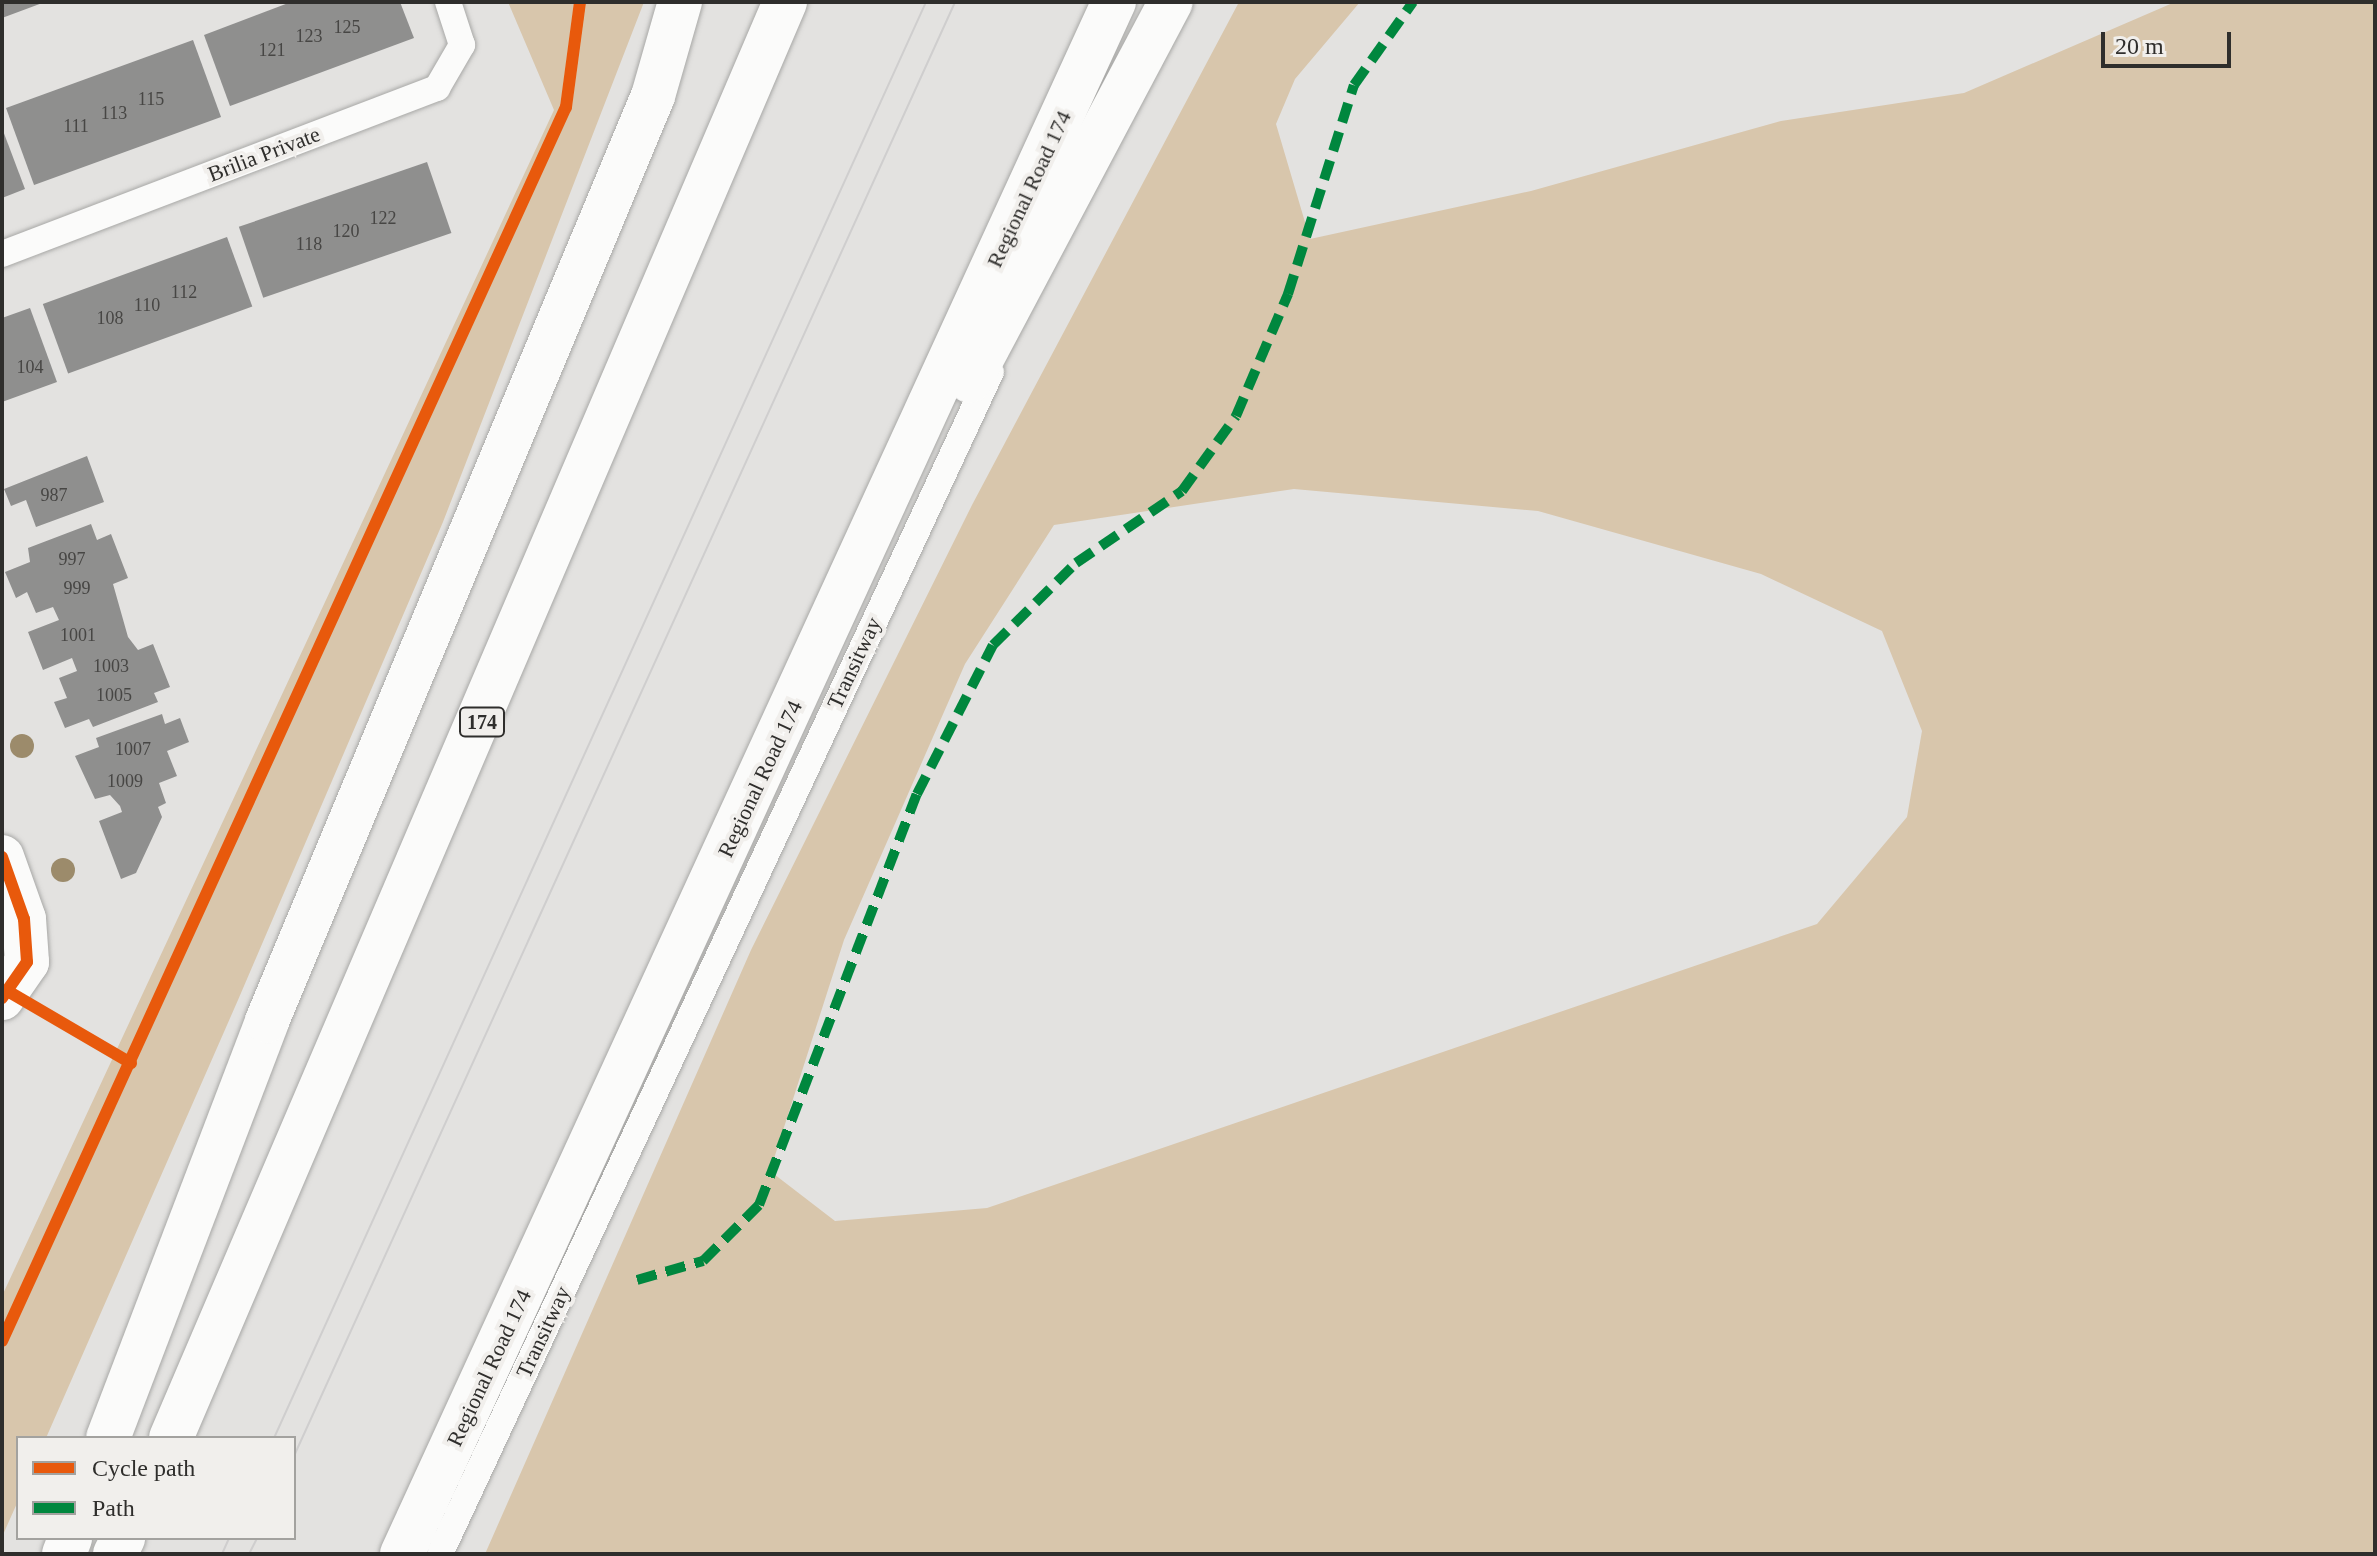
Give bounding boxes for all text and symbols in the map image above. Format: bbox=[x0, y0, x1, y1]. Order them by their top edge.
house number: 125 bbox=[334, 16, 360, 38]
scale bar bbox=[2105, 16, 2235, 66]
house number: 123 bbox=[296, 25, 322, 47]
text: 20 m bbox=[2115, 33, 2164, 59]
house number: 121 bbox=[258, 39, 286, 61]
house number: 115 bbox=[138, 88, 164, 110]
house number: 113 bbox=[101, 102, 127, 124]
street label: Regional Road 174 bbox=[981, 106, 1077, 272]
house number: 111 bbox=[63, 115, 89, 137]
street label: Brilia Private bbox=[204, 121, 324, 187]
house number: 122 bbox=[370, 207, 396, 229]
house number: 120 bbox=[332, 220, 360, 242]
house number: 118 bbox=[296, 233, 322, 255]
house number: 112 bbox=[171, 281, 197, 303]
house number: 110 bbox=[134, 294, 160, 316]
house number: 108 bbox=[96, 307, 124, 329]
house number: 104 bbox=[16, 356, 44, 378]
house number: 987 bbox=[40, 484, 68, 506]
house number: 997 bbox=[58, 548, 86, 570]
house number: 999 bbox=[64, 577, 90, 599]
street label: Transitway bbox=[821, 613, 887, 713]
house number: 1001 bbox=[60, 624, 96, 646]
house number: 1003 bbox=[93, 655, 129, 677]
house number: 1005 bbox=[96, 684, 132, 706]
street label: Regional Road 174 bbox=[712, 696, 808, 862]
road number: 174 bbox=[458, 706, 506, 738]
house number: 1007 bbox=[115, 738, 151, 760]
house number: 1009 bbox=[107, 770, 143, 792]
street label: Transitway bbox=[510, 1282, 576, 1382]
street label: Regional Road 174 bbox=[441, 1285, 537, 1451]
legend bbox=[16, 1436, 296, 1540]
text: Cycle path bbox=[92, 1455, 195, 1481]
text: Path bbox=[92, 1495, 135, 1521]

